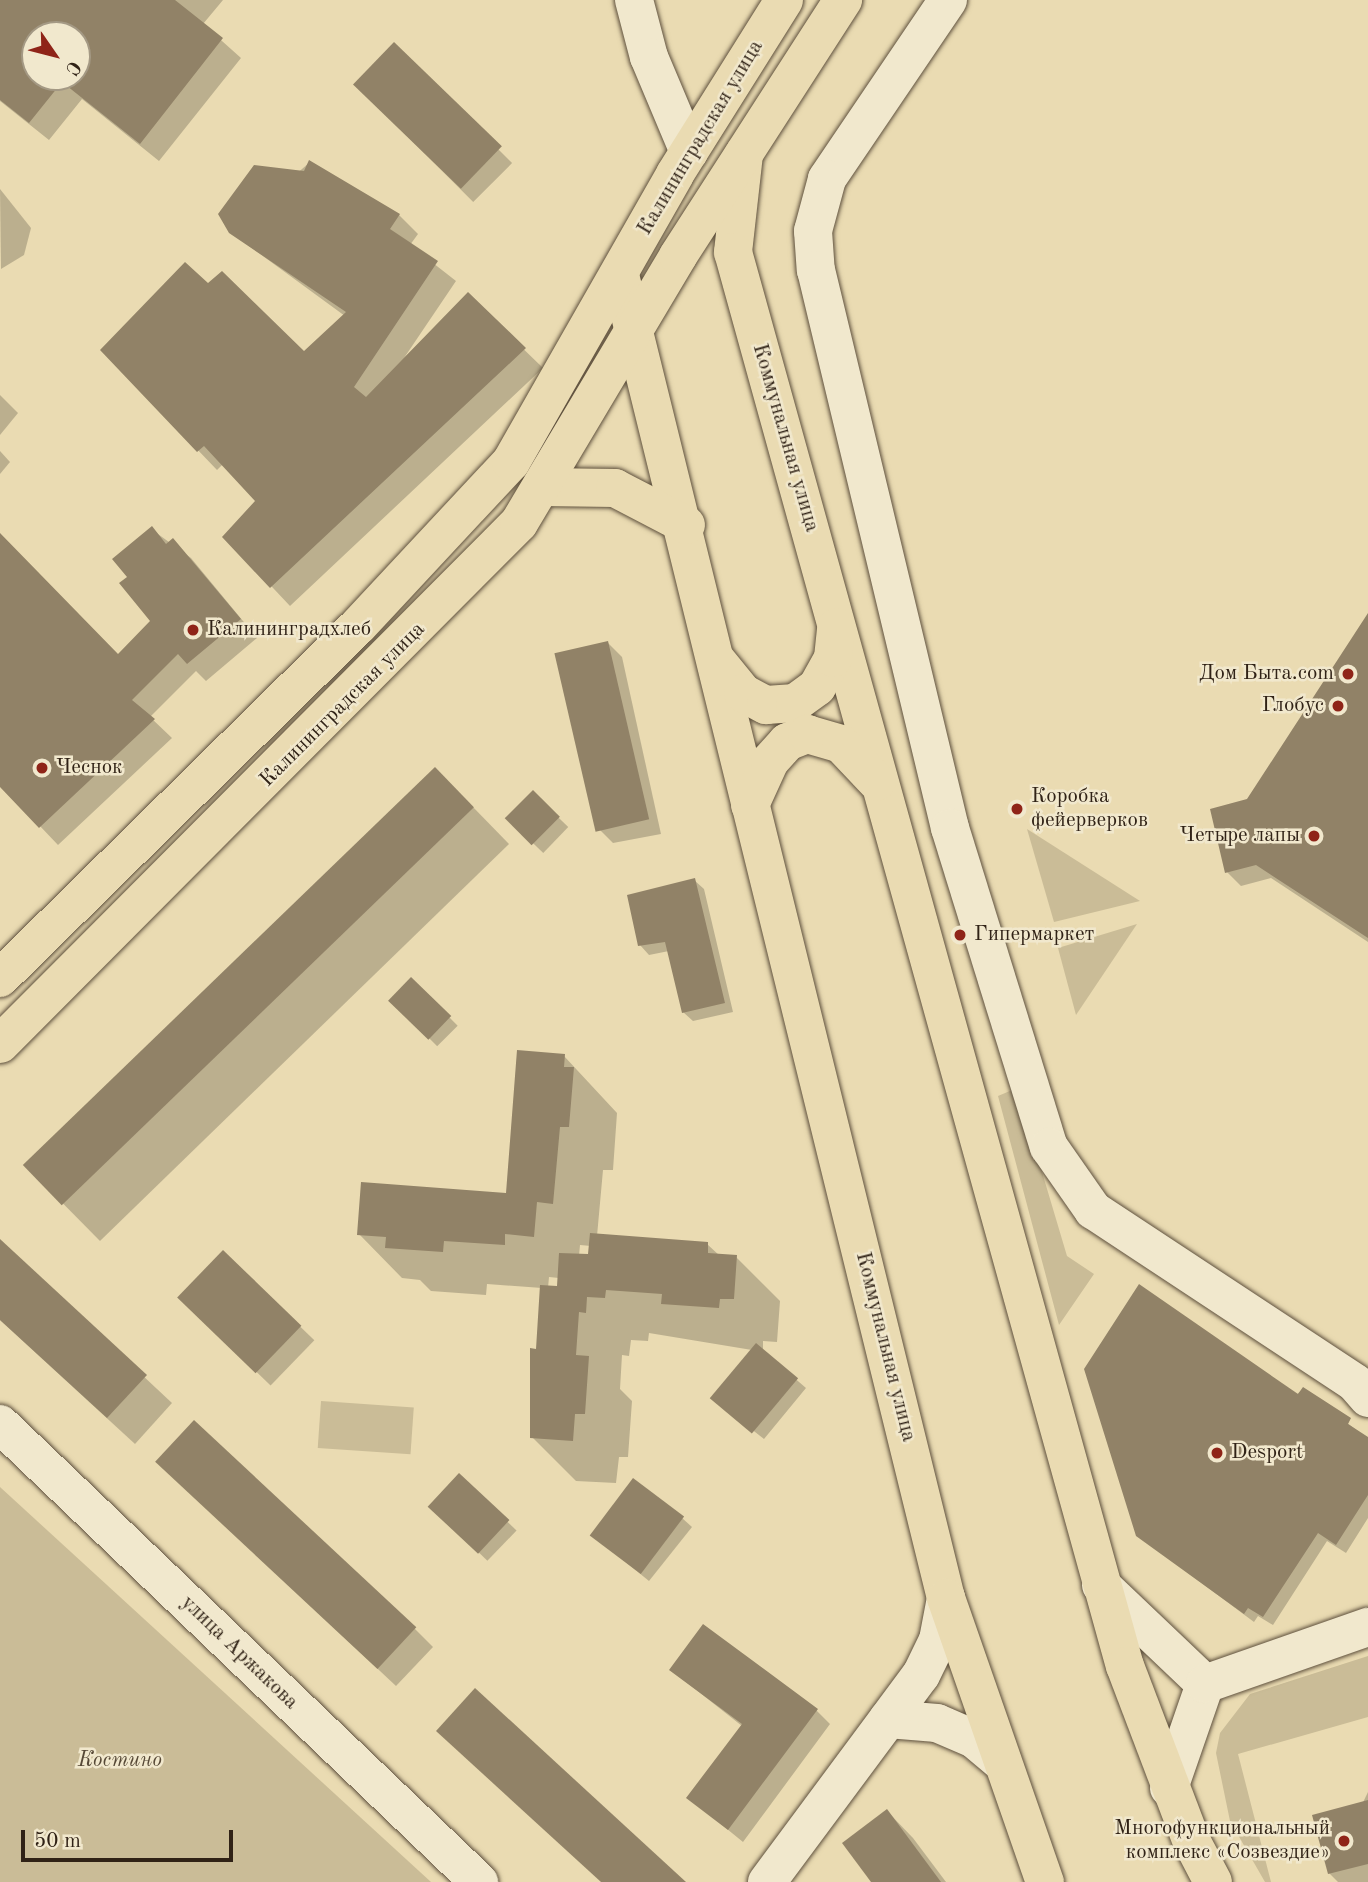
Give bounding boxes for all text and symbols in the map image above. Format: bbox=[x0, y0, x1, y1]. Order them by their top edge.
north arrow bbox=[21, 21, 91, 91]
street label: Калининградская улица bbox=[633, 36, 769, 240]
text: С bbox=[61, 57, 83, 78]
street label: Коммунальная улица bbox=[746, 341, 824, 535]
place label: Калининградхлеб bbox=[207, 617, 371, 643]
street label: Калининградская улица bbox=[255, 617, 431, 793]
marker: Калининградхлеб bbox=[185, 622, 201, 638]
place label: Дом Быта.com bbox=[1199, 661, 1334, 687]
marker: Дом Быта.com bbox=[1340, 666, 1356, 682]
place label: Глобус bbox=[1262, 693, 1324, 719]
marker: Глобус bbox=[1330, 698, 1346, 714]
place label: Чеснок bbox=[56, 755, 123, 781]
marker: Чеснок bbox=[34, 760, 50, 776]
place label: Коробка фейерверков bbox=[1031, 784, 1148, 834]
marker: Коробка фейерверков bbox=[1009, 801, 1025, 817]
place label: Четыре лапы bbox=[1180, 823, 1300, 849]
marker: Четыре лапы bbox=[1306, 828, 1322, 844]
place label: Гипермаркет bbox=[974, 922, 1094, 948]
marker: Гипермаркет bbox=[952, 927, 968, 943]
street label: Коммунальная улица bbox=[849, 1250, 921, 1444]
place label: Desport bbox=[1231, 1440, 1303, 1466]
marker: Desport bbox=[1209, 1445, 1225, 1461]
street label: улица Аржакова bbox=[175, 1591, 303, 1715]
park label: Костино bbox=[78, 1748, 162, 1774]
scale bar bbox=[24, 1815, 236, 1859]
place label: Многофункциональный комплекс «Созвездие» bbox=[1114, 1816, 1330, 1866]
text: 50 m bbox=[34, 1831, 81, 1852]
marker: Многофункциональный комплекс «Созвездие» bbox=[1336, 1833, 1352, 1849]

